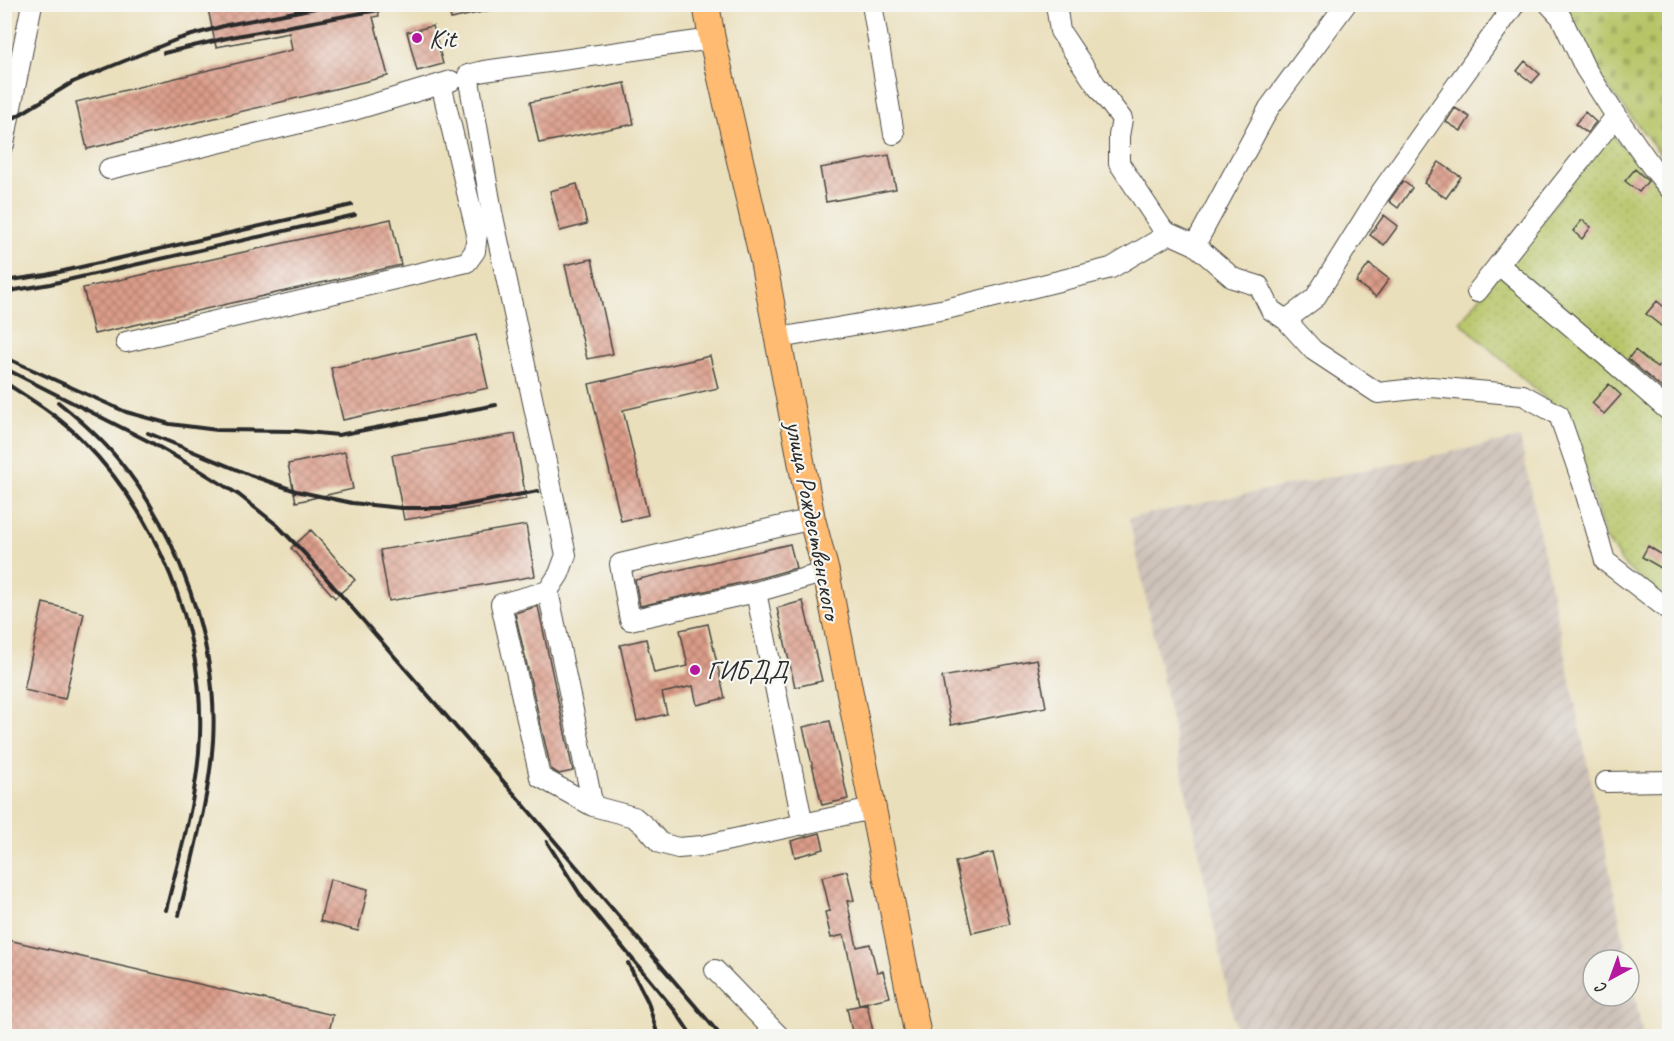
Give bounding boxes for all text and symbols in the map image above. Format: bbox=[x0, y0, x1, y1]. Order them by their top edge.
place label: Kit bbox=[429, 22, 458, 55]
marker: Kit bbox=[410, 31, 424, 45]
street label: улица Рождественского bbox=[778, 416, 849, 625]
place label: ГИБДД bbox=[707, 654, 790, 687]
marker: ГИБДД bbox=[688, 663, 702, 677]
north arrow bbox=[1581, 948, 1641, 1008]
text: С bbox=[1591, 977, 1611, 999]

